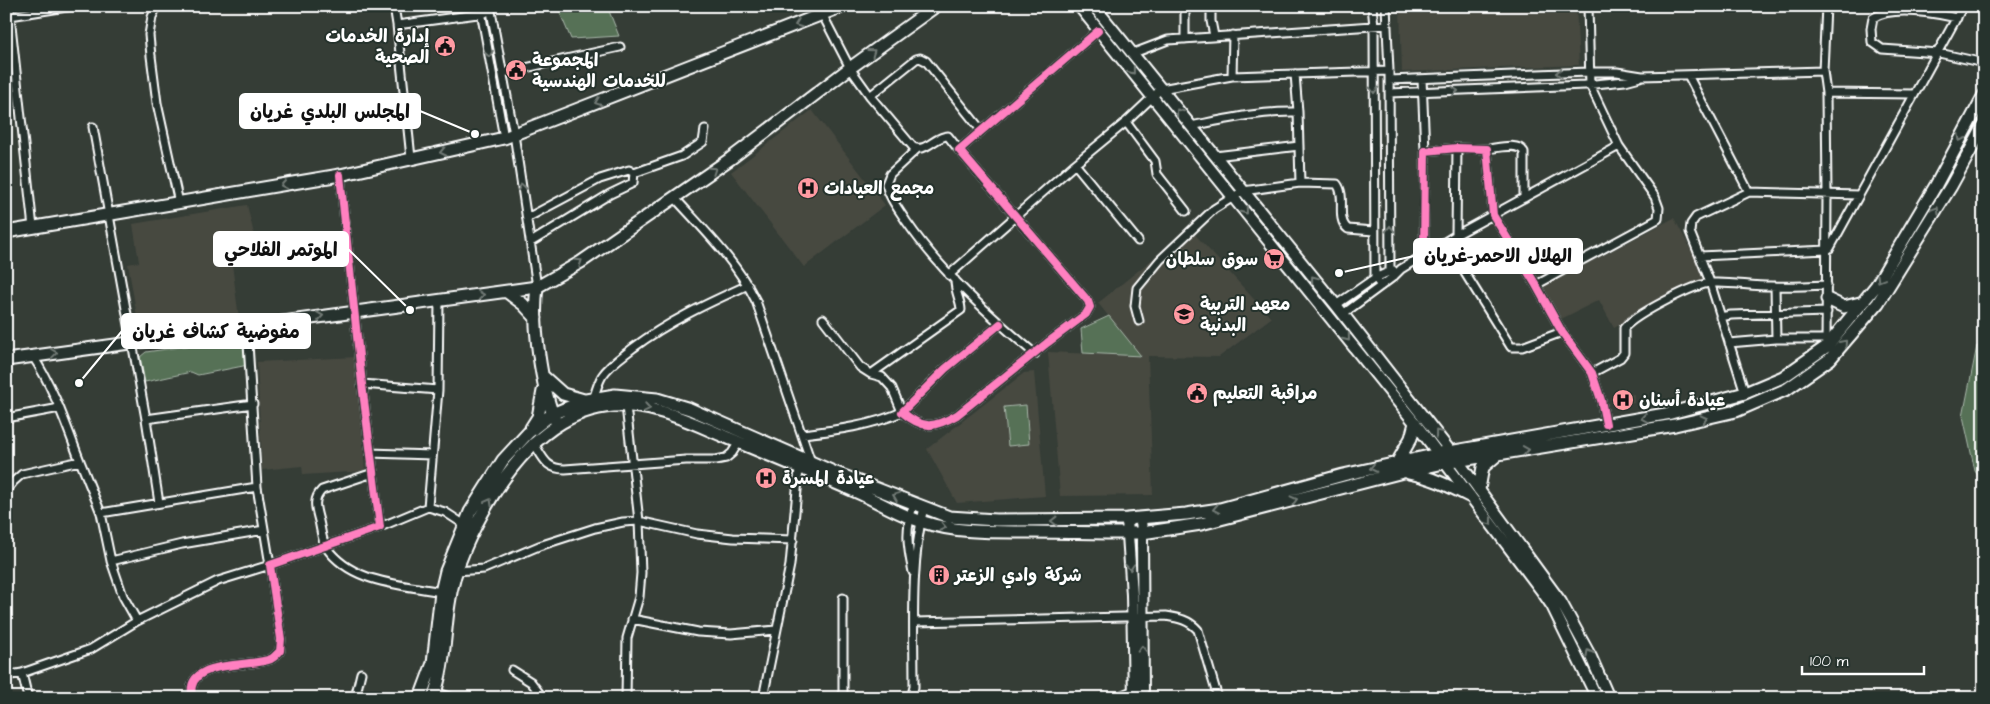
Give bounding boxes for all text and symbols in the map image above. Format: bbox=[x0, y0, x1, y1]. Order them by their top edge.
one-way arrow bbox=[794, 18, 803, 29]
place label: إدارة الخدمات الصحية bbox=[325, 24, 429, 70]
public building icon: إدارة الخدمات الصحية bbox=[433, 34, 457, 58]
place label: المجموعة للخدمات الهندسية bbox=[532, 48, 666, 94]
one-way arrow bbox=[866, 49, 876, 58]
one-way arrow bbox=[483, 50, 493, 59]
public building icon: المجموعة للخدمات الهندسية bbox=[504, 58, 528, 82]
one-way arrow bbox=[1127, 65, 1135, 74]
one-way arrow bbox=[1555, 68, 1562, 78]
one-way arrow bbox=[1452, 85, 1460, 96]
one-way arrow bbox=[1369, 86, 1379, 94]
callout: المجلس البلدي غريان bbox=[240, 94, 420, 128]
one-way arrow bbox=[594, 96, 603, 106]
text: المجلس البلدي غريان bbox=[250, 99, 410, 126]
one-way arrow bbox=[1176, 108, 1185, 117]
one-way arrow bbox=[1957, 133, 1967, 142]
one-way arrow bbox=[439, 146, 448, 156]
one-way arrow bbox=[707, 167, 717, 176]
hospital icon: مجمع العيادات bbox=[796, 176, 820, 200]
place label: مجمع العيادات bbox=[824, 176, 934, 201]
one-way arrow bbox=[280, 180, 289, 190]
one-way arrow bbox=[517, 183, 528, 191]
one-way arrow bbox=[1239, 205, 1247, 214]
one-way arrow bbox=[1930, 206, 1939, 215]
one-way arrow bbox=[1385, 225, 1395, 232]
callout: الموتمر الفلاحي bbox=[214, 232, 348, 266]
text: الموتمر الفلاحي bbox=[224, 237, 338, 266]
callout: الهلال الاحمر-غريان bbox=[1414, 239, 1582, 273]
text: الهلال الاحمر-غريان bbox=[1424, 243, 1572, 270]
place label: سوق سلطان bbox=[1166, 247, 1258, 272]
supermarket icon: سوق سلطان bbox=[1262, 247, 1286, 271]
one-way arrow bbox=[574, 259, 583, 268]
one-way arrow bbox=[1876, 274, 1886, 283]
one-way arrow bbox=[1312, 276, 1320, 285]
one-way arrow bbox=[477, 290, 485, 301]
place label: معهد التربية البدنية bbox=[1200, 292, 1290, 338]
school or university icon: معهد التربية البدنية bbox=[1172, 302, 1196, 326]
one-way arrow bbox=[315, 312, 324, 322]
callout: مفوضية كشاف غريان bbox=[122, 314, 310, 348]
text: مفوضية كشاف غريان bbox=[132, 319, 300, 346]
one-way arrow bbox=[1341, 332, 1349, 341]
one-way arrow bbox=[1838, 340, 1846, 349]
one-way arrow bbox=[51, 348, 59, 359]
public building icon: مراقبة التعليم bbox=[1185, 381, 1209, 405]
place label: مراقبة التعليم bbox=[1213, 381, 1318, 407]
hospital icon: عيادة أسنان bbox=[1611, 388, 1635, 412]
place label: عيادة أسنان bbox=[1639, 388, 1726, 413]
one-way arrow bbox=[642, 403, 651, 413]
one-way arrow bbox=[1639, 412, 1647, 423]
one-way arrow bbox=[1699, 414, 1708, 425]
one-way arrow bbox=[1435, 430, 1443, 439]
one-way arrow bbox=[1522, 445, 1531, 455]
one-way arrow bbox=[1369, 462, 1378, 473]
hospital icon: عيادة المسرة bbox=[754, 466, 778, 490]
place label: عيادة المسرة bbox=[782, 466, 874, 491]
one-way arrow bbox=[892, 492, 901, 502]
one-way arrow bbox=[1289, 495, 1297, 505]
one-way arrow bbox=[483, 498, 493, 507]
one-way arrow bbox=[1212, 504, 1221, 514]
one-way arrow bbox=[1050, 516, 1058, 526]
one-way arrow bbox=[1483, 516, 1491, 525]
one-way arrow bbox=[938, 522, 947, 532]
building icon: شركة وادي الزعتر bbox=[927, 563, 951, 587]
place label: شركة وادي الزعتر bbox=[953, 563, 1082, 589]
one-way arrow bbox=[1125, 563, 1136, 571]
scale bar bbox=[1802, 644, 1925, 676]
one-way arrow bbox=[1137, 645, 1147, 652]
one-way arrow bbox=[1585, 650, 1595, 659]
text: 100 m bbox=[1810, 651, 1849, 672]

